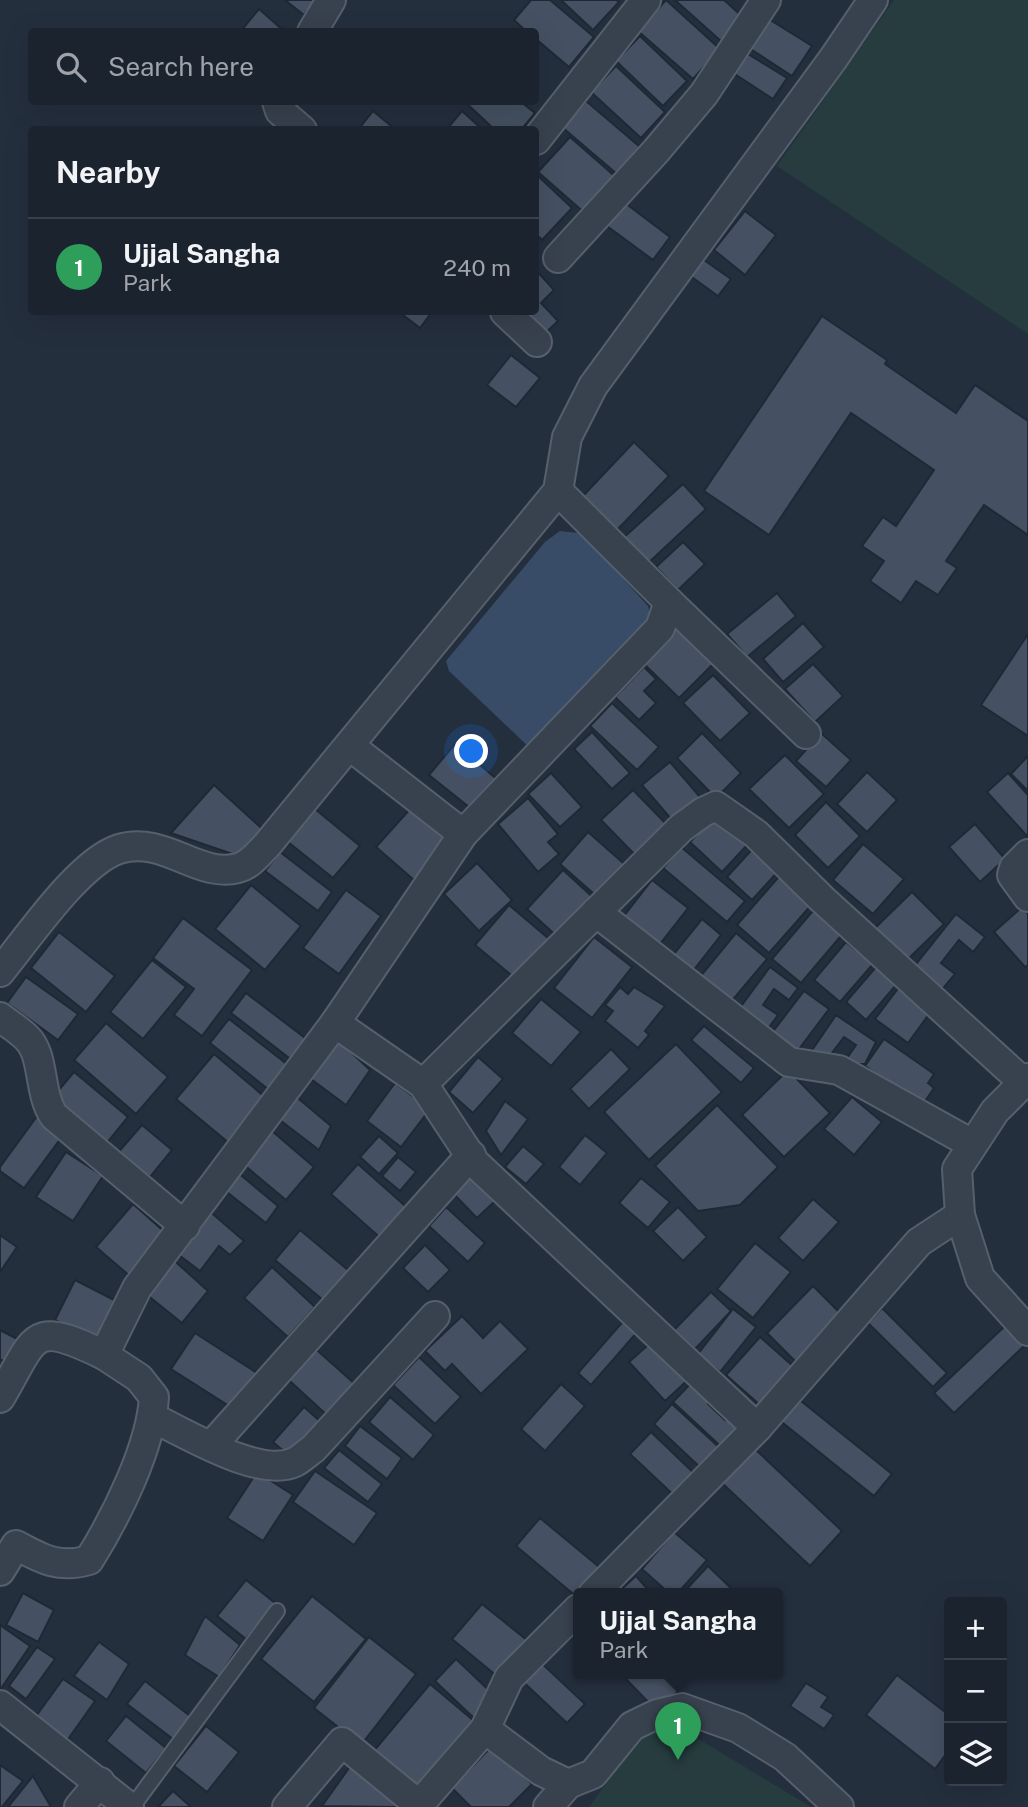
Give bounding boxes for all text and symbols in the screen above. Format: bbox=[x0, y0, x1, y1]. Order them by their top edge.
search box bbox=[28, 28, 539, 105]
icon: search bbox=[52, 48, 90, 86]
text: Search here bbox=[108, 51, 254, 82]
text: Nearby bbox=[56, 154, 160, 190]
text: Ujjal Sangha bbox=[123, 238, 280, 269]
text: 1 bbox=[74, 254, 84, 281]
text: 240 m bbox=[443, 254, 511, 281]
text: Park bbox=[123, 269, 172, 296]
your location bbox=[454, 734, 488, 768]
popup bbox=[573, 1588, 783, 1679]
map controls bbox=[944, 1597, 1007, 1786]
button: + bbox=[944, 1597, 1007, 1660]
text: Ujjal Sangha bbox=[599, 1605, 757, 1636]
text: Park bbox=[599, 1636, 648, 1663]
button: − bbox=[944, 1660, 1007, 1723]
pin: 1 bbox=[655, 1702, 701, 1760]
button: layers bbox=[944, 1723, 1007, 1786]

